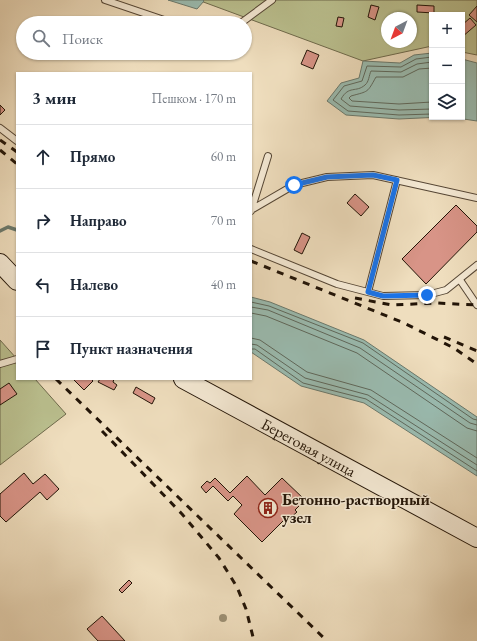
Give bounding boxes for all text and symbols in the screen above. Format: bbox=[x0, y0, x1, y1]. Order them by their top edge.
north arrow bbox=[381, 12, 417, 48]
map controls bbox=[429, 12, 465, 120]
button: + bbox=[429, 12, 465, 48]
search box bbox=[16, 16, 252, 60]
icon: search bbox=[30, 27, 52, 49]
text: Поиск bbox=[62, 29, 103, 48]
button: − bbox=[429, 48, 465, 84]
button: layers bbox=[429, 84, 465, 120]
text: 3 мин bbox=[32, 87, 76, 109]
text: Пешком · 170 m bbox=[152, 90, 236, 107]
icon: ahead bbox=[32, 146, 54, 168]
text: Прямо bbox=[70, 147, 115, 166]
text: 60 m bbox=[211, 148, 236, 165]
route start bbox=[285, 176, 303, 194]
icon: right bbox=[32, 210, 54, 232]
text: Направо bbox=[70, 211, 127, 230]
text: 70 m bbox=[211, 212, 236, 229]
icon: left bbox=[32, 274, 54, 296]
text: Налево bbox=[70, 275, 118, 294]
text: 40 m bbox=[211, 276, 236, 293]
route end bbox=[418, 286, 436, 304]
icon: arrive bbox=[32, 338, 54, 360]
text: Пункт назначения bbox=[70, 339, 193, 358]
street label: Береговая улица bbox=[257, 413, 360, 482]
place label: Бетонно-растворный узел bbox=[282, 489, 431, 528]
building icon: Бетонно-растворный узел bbox=[257, 497, 279, 519]

